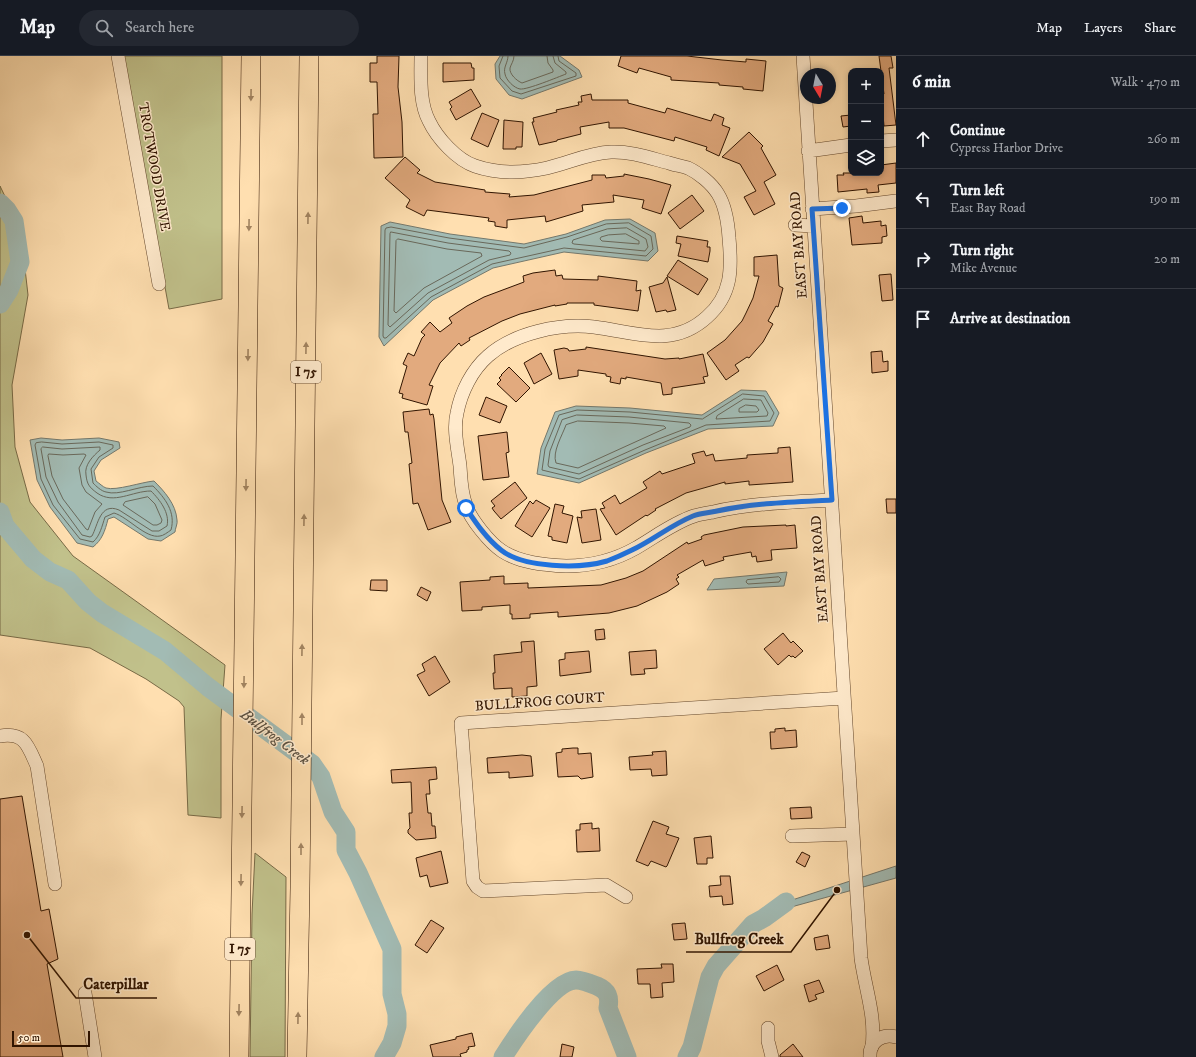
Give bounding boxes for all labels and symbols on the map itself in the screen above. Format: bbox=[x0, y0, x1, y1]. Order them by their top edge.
north arrow bbox=[800, 68, 836, 104]
one-way arrow bbox=[248, 89, 254, 102]
street label: TROTWOOD DRIVE bbox=[134, 101, 174, 233]
street label: EAST BAY ROAD bbox=[786, 191, 812, 299]
route end bbox=[833, 199, 851, 217]
one-way arrow bbox=[304, 212, 311, 224]
one-way arrow bbox=[246, 219, 252, 232]
one-way arrow bbox=[303, 341, 309, 354]
one-way arrow bbox=[244, 349, 251, 361]
road number: I 75 bbox=[291, 361, 321, 383]
one-way arrow bbox=[243, 479, 249, 492]
route start bbox=[457, 499, 475, 517]
one-way arrow bbox=[301, 513, 307, 526]
street label: EAST BAY ROAD bbox=[807, 515, 833, 623]
one-way arrow bbox=[299, 643, 305, 656]
one-way arrow bbox=[241, 676, 247, 689]
street label: BULLFROG COURT bbox=[474, 688, 606, 716]
water label: Bullfrog Creek bbox=[236, 704, 314, 770]
one-way arrow bbox=[299, 712, 305, 725]
one-way arrow bbox=[239, 806, 245, 819]
one-way arrow bbox=[297, 843, 304, 855]
one-way arrow bbox=[238, 874, 244, 887]
callout: Bullfrog Creek bbox=[686, 925, 791, 952]
text: Bullfrog Creek bbox=[694, 930, 784, 949]
road number: I 75 bbox=[225, 938, 255, 960]
callout: Caterpillar bbox=[76, 971, 157, 998]
text: Caterpillar bbox=[83, 975, 149, 994]
one-way arrow bbox=[236, 1004, 243, 1016]
one-way arrow bbox=[295, 1011, 301, 1024]
scale bar bbox=[12, 1029, 90, 1048]

